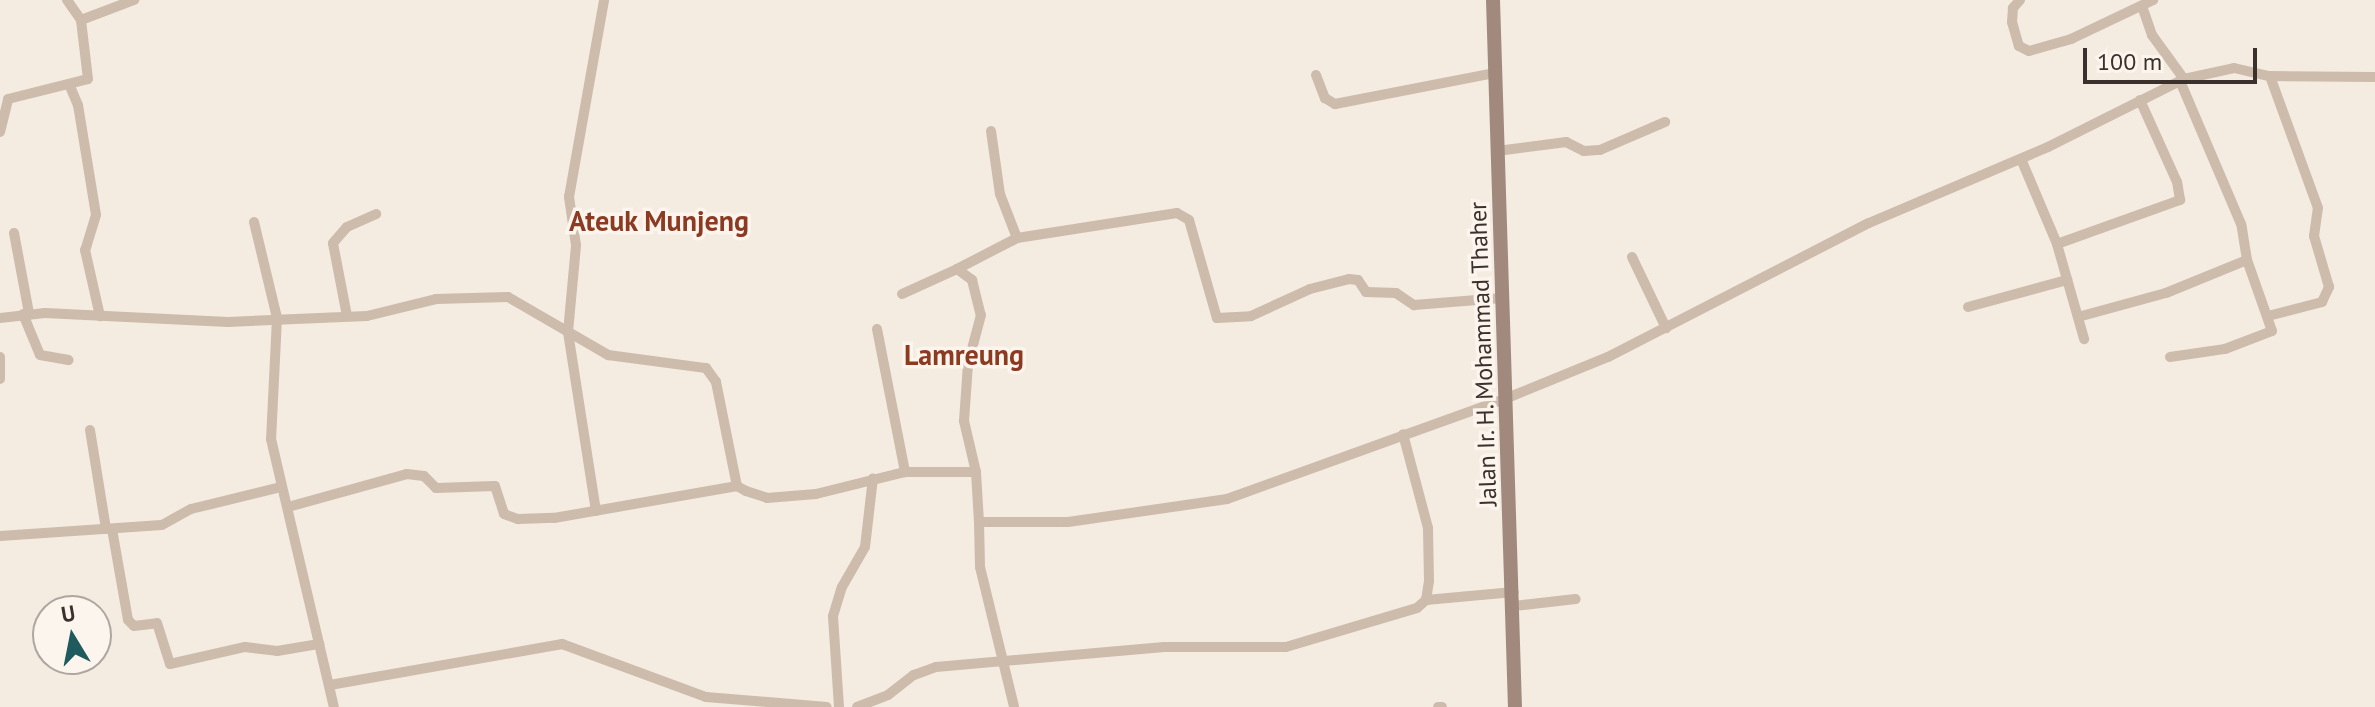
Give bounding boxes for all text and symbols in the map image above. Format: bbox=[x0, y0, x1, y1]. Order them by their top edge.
scale bar bbox=[2087, 32, 2261, 82]
text: 100 m bbox=[2097, 46, 2162, 77]
street label: Jalan Ir. H. Mohammad Thaher bbox=[1463, 199, 1503, 509]
district label: Ateuk Munjeng bbox=[569, 204, 749, 238]
district label: Lamreung bbox=[904, 338, 1024, 372]
north arrow bbox=[32, 595, 112, 675]
text: U bbox=[59, 598, 77, 628]

